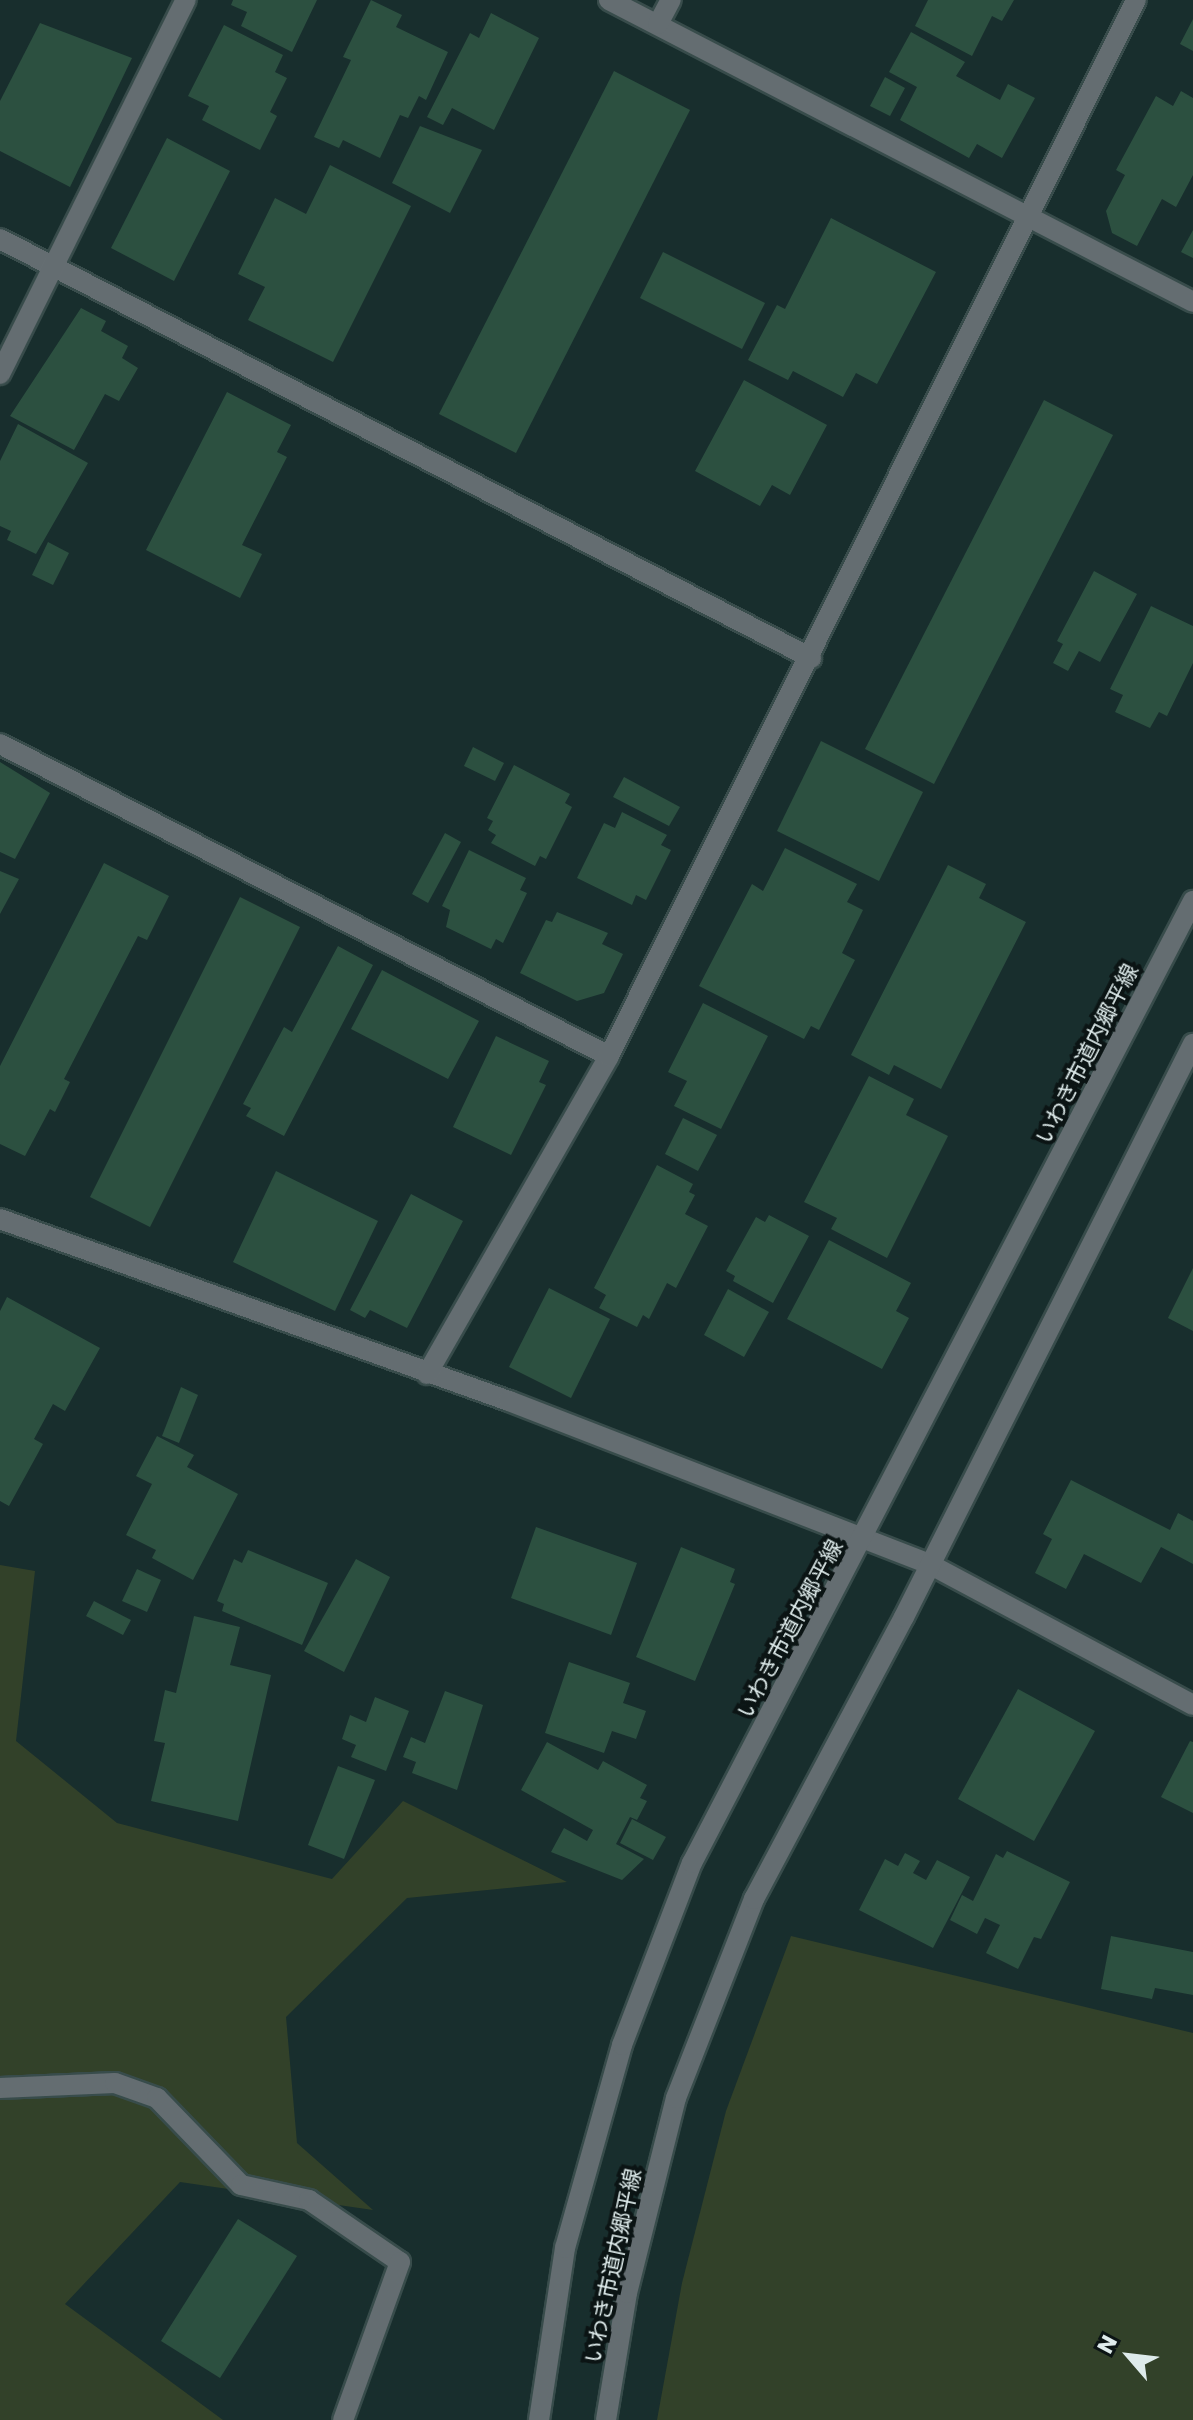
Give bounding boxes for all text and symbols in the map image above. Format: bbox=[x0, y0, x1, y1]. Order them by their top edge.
street label: いわき市道内郷平線 bbox=[1030, 960, 1144, 1148]
street label: いわき市道内郷平線 bbox=[732, 1535, 848, 1723]
street label: いわき市道内郷平線 bbox=[580, 2166, 646, 2366]
north arrow bbox=[1089, 2316, 1169, 2396]
text: N bbox=[1090, 2330, 1125, 2359]

